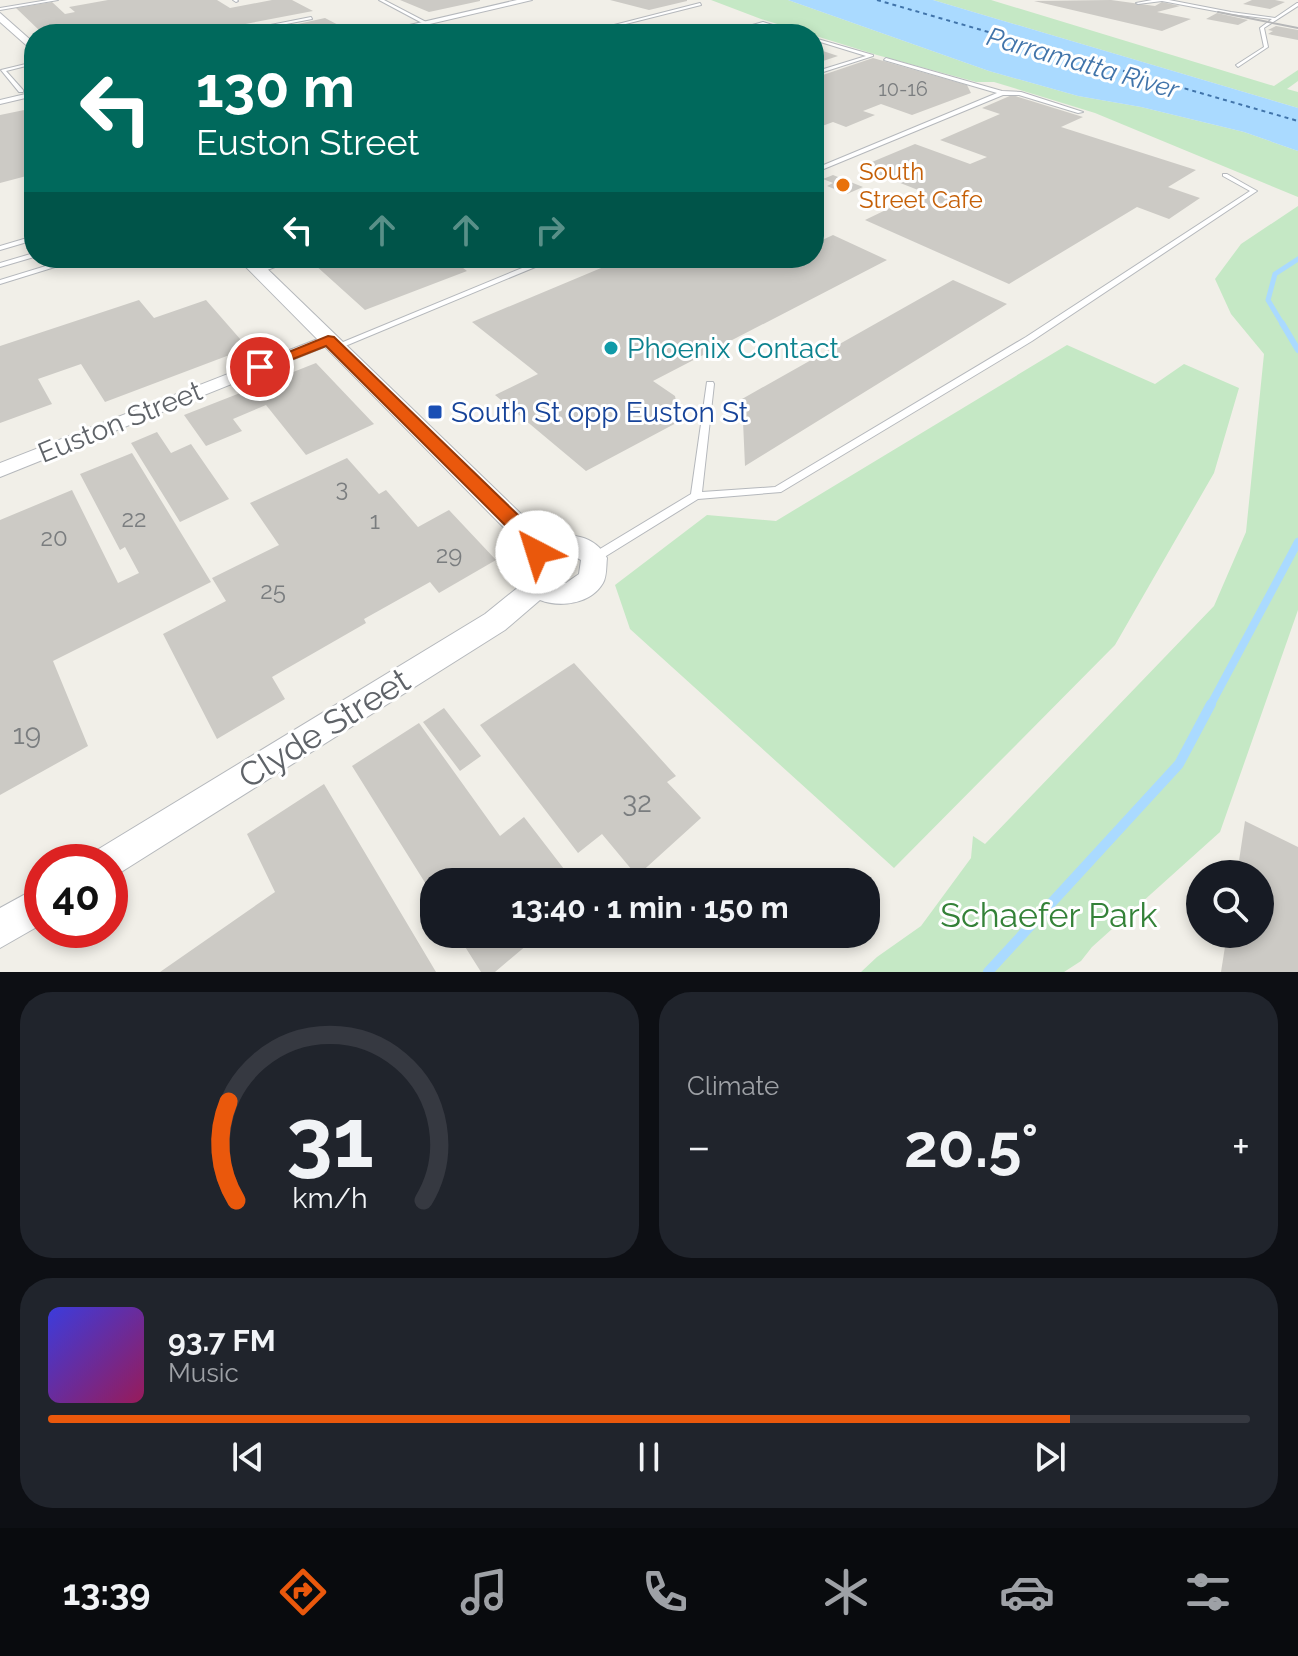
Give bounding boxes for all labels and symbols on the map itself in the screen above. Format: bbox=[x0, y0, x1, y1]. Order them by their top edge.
water label: Parramatta River bbox=[984, 21, 1183, 105]
house number: 10-16 bbox=[878, 77, 928, 101]
place label: South Street Cafe bbox=[859, 157, 983, 214]
marker: South Street Cafe bbox=[834, 176, 852, 194]
place label: Phoenix Contact bbox=[627, 332, 840, 365]
pin bbox=[226, 333, 294, 401]
marker: Phoenix Contact bbox=[602, 339, 620, 357]
street label: Euston Street bbox=[33, 374, 207, 470]
place label: South St opp Euston St bbox=[451, 396, 749, 429]
marker: South St opp Euston St bbox=[426, 403, 444, 421]
house number: 3 bbox=[336, 473, 348, 502]
house number: 22 bbox=[121, 504, 147, 533]
house number: 1 bbox=[370, 506, 380, 535]
position arrow bbox=[495, 510, 579, 594]
house number: 20 bbox=[40, 523, 68, 552]
house number: 29 bbox=[436, 540, 462, 569]
house number: 25 bbox=[260, 576, 286, 605]
street label: Clyde Street bbox=[231, 659, 417, 796]
house number: 19 bbox=[13, 718, 41, 751]
house number: 32 bbox=[622, 786, 652, 819]
speed limit sign: 40 bbox=[24, 844, 128, 948]
park label: Schaefer Park bbox=[940, 895, 1158, 935]

